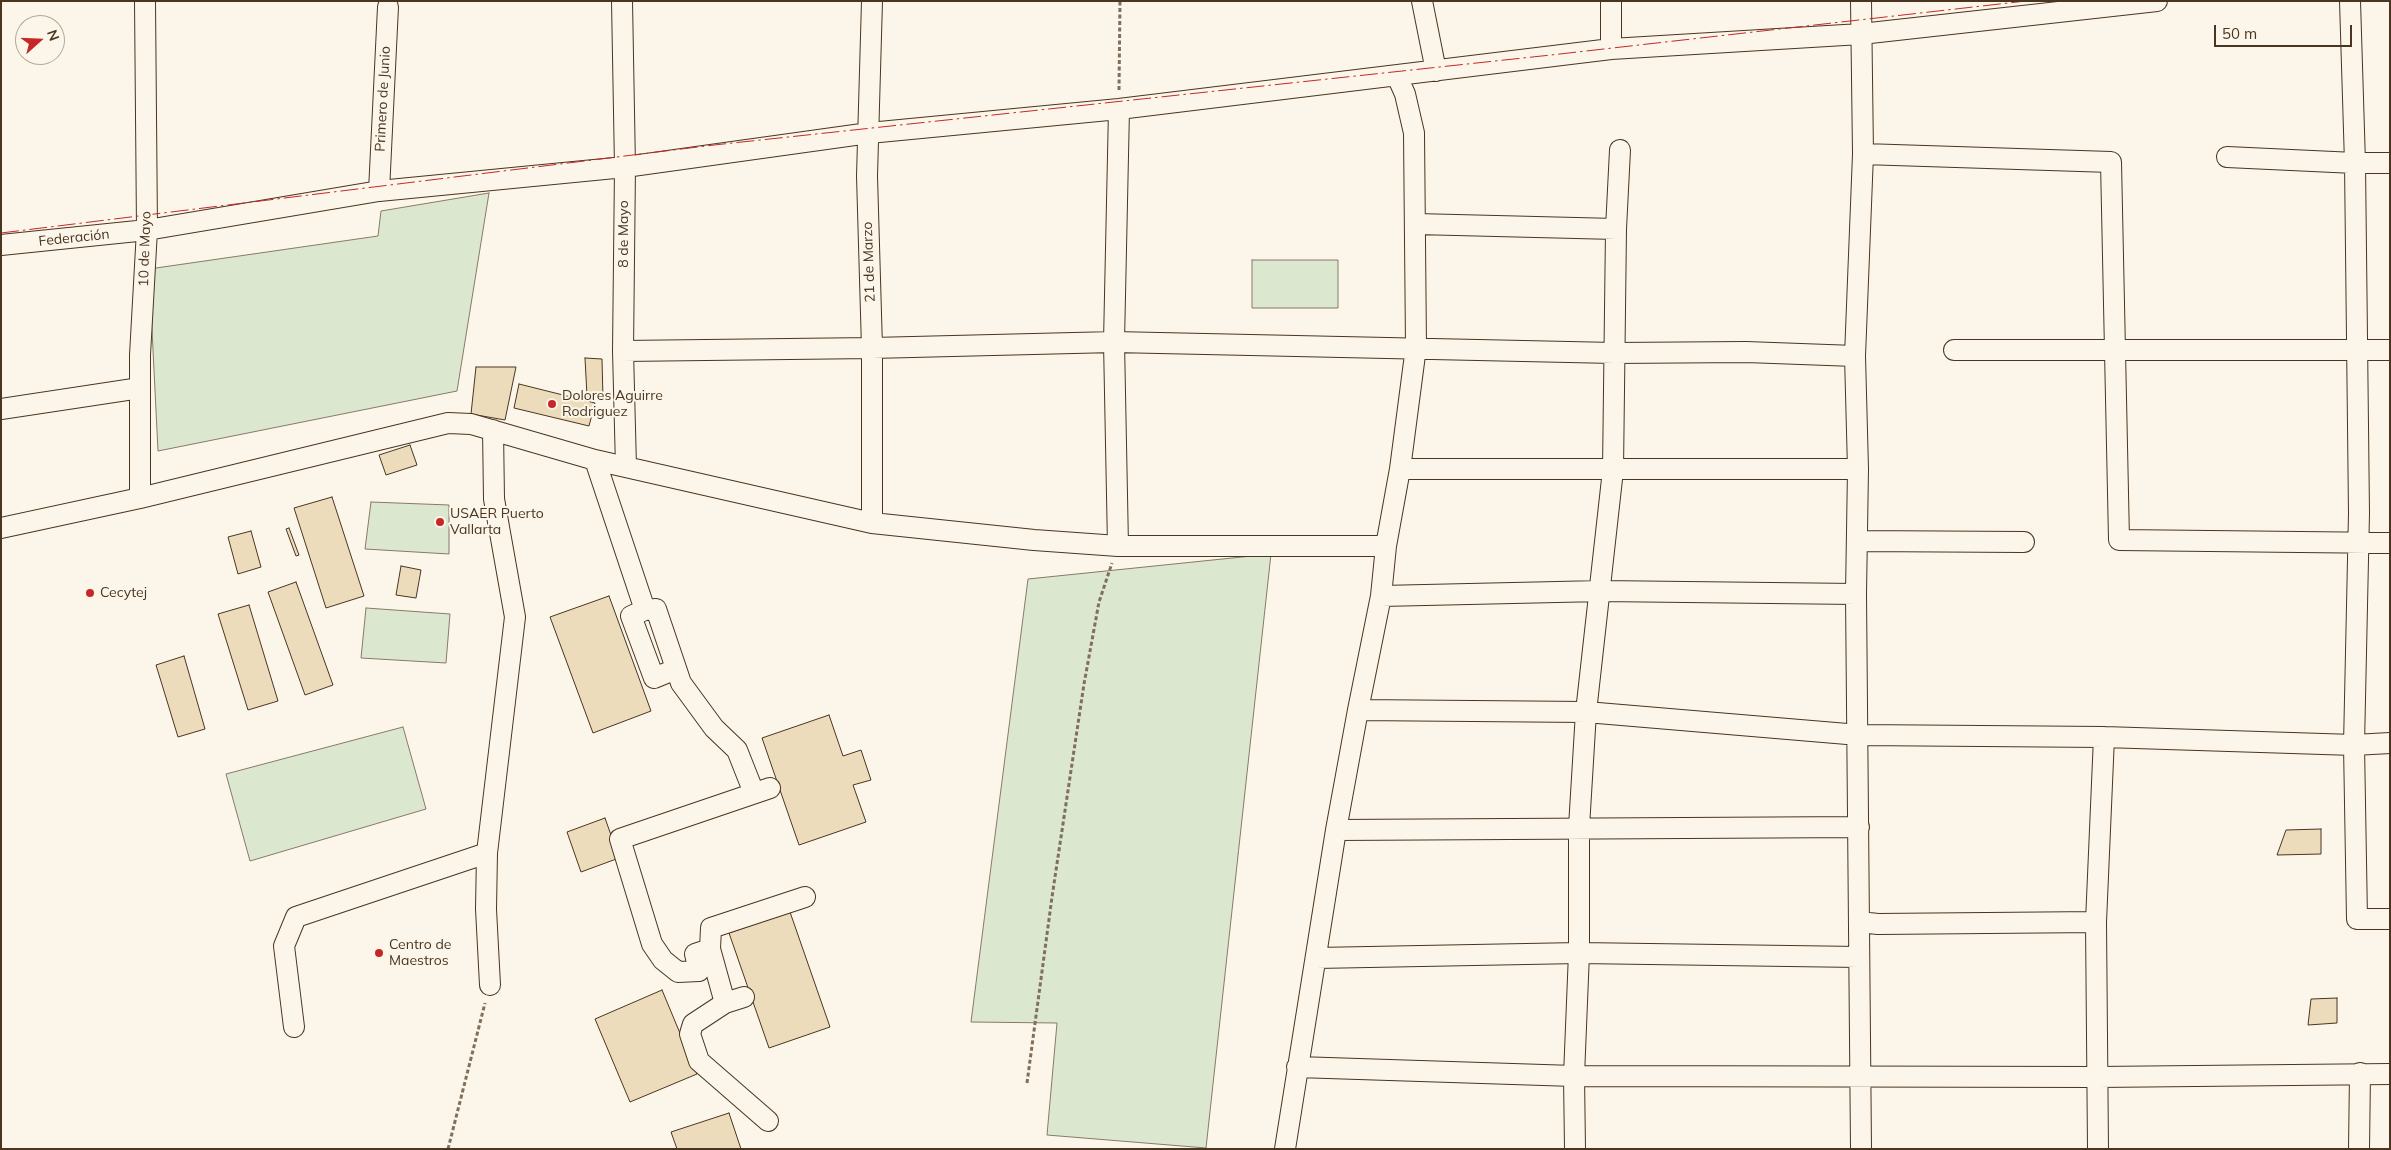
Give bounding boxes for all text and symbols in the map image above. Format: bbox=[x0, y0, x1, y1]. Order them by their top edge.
north arrow bbox=[15, 15, 65, 65]
scale bar bbox=[2216, 15, 2354, 47]
text: 50 m bbox=[2222, 24, 2257, 43]
text: N bbox=[43, 27, 63, 43]
street label: Primero de Junio bbox=[372, 46, 394, 152]
street label: 8 de Mayo bbox=[616, 200, 632, 268]
street label: 10 de Mayo bbox=[135, 211, 155, 287]
street label: 21 de Marzo bbox=[859, 221, 879, 303]
street label: Federación bbox=[38, 226, 110, 250]
place label: Dolores Aguirre Rodriguez bbox=[562, 388, 663, 421]
marker: Dolores Aguirre Rodriguez bbox=[546, 398, 558, 410]
place label: USAER Puerto Vallarta bbox=[450, 506, 544, 538]
marker: USAER Puerto Vallarta bbox=[434, 516, 446, 528]
place label: Cecytej bbox=[100, 585, 147, 601]
marker: Cecytej bbox=[84, 587, 96, 599]
place label: Centro de Maestros bbox=[389, 937, 451, 970]
marker: Centro de Maestros bbox=[373, 947, 385, 959]

